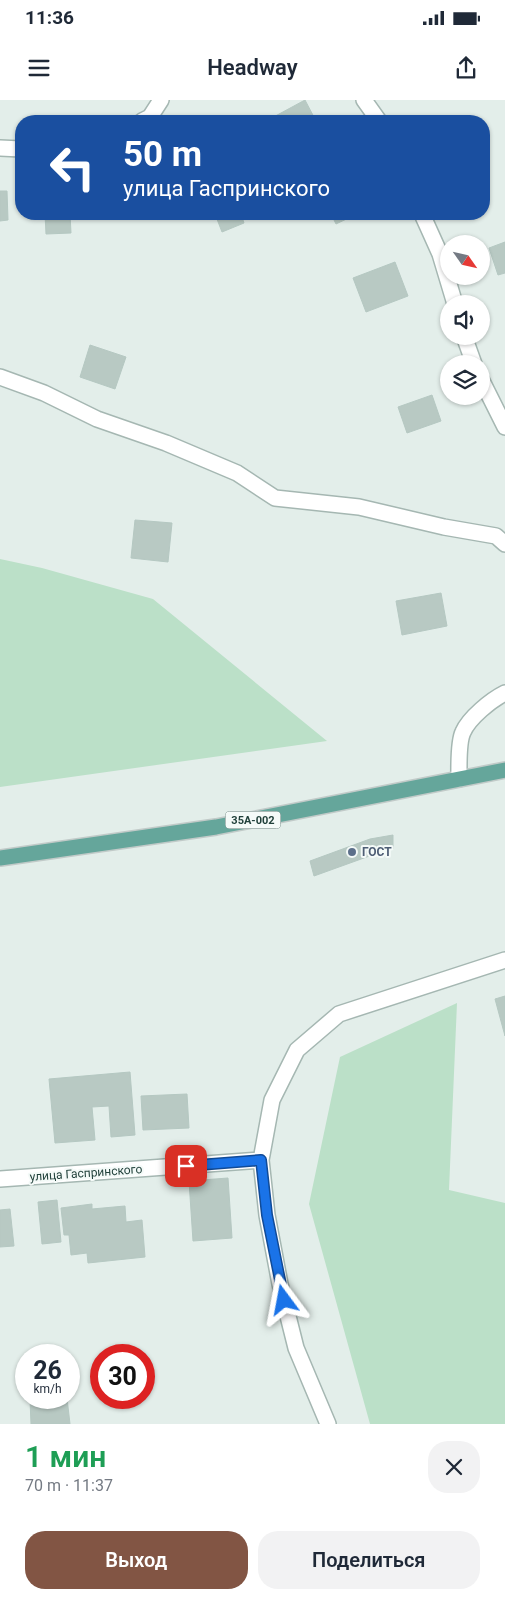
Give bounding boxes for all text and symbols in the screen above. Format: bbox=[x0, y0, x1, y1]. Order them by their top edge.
text: 11:36 bbox=[25, 6, 74, 29]
icon: menu bbox=[25, 54, 53, 82]
icon: share bbox=[452, 54, 480, 82]
text: Headway bbox=[207, 55, 298, 80]
text: 50 m bbox=[123, 134, 202, 175]
icon: left bbox=[40, 135, 105, 200]
text: улица Гаспринского bbox=[123, 176, 330, 201]
north arrow bbox=[440, 235, 490, 285]
map controls bbox=[440, 235, 490, 405]
button: sound bbox=[440, 295, 490, 345]
button: layers bbox=[440, 355, 490, 405]
road number: 35А-002 bbox=[226, 812, 280, 828]
place label: ГОСТ bbox=[362, 845, 392, 859]
marker: ГОСТ bbox=[346, 846, 358, 858]
pin bbox=[165, 1145, 207, 1187]
icon: arrive bbox=[172, 1152, 200, 1180]
street label: улица Гаспринского bbox=[29, 1162, 143, 1184]
position arrow bbox=[257, 1273, 309, 1325]
speed limit sign: 30 bbox=[90, 1344, 155, 1409]
text: 26 bbox=[33, 1356, 62, 1385]
text: km/h bbox=[33, 1382, 62, 1396]
text: 1 мин bbox=[25, 1439, 106, 1474]
button: close bbox=[428, 1441, 480, 1493]
text: 70 m · 11:37 bbox=[25, 1476, 113, 1495]
button: Выход bbox=[25, 1531, 248, 1589]
button: Поделиться bbox=[258, 1531, 480, 1589]

